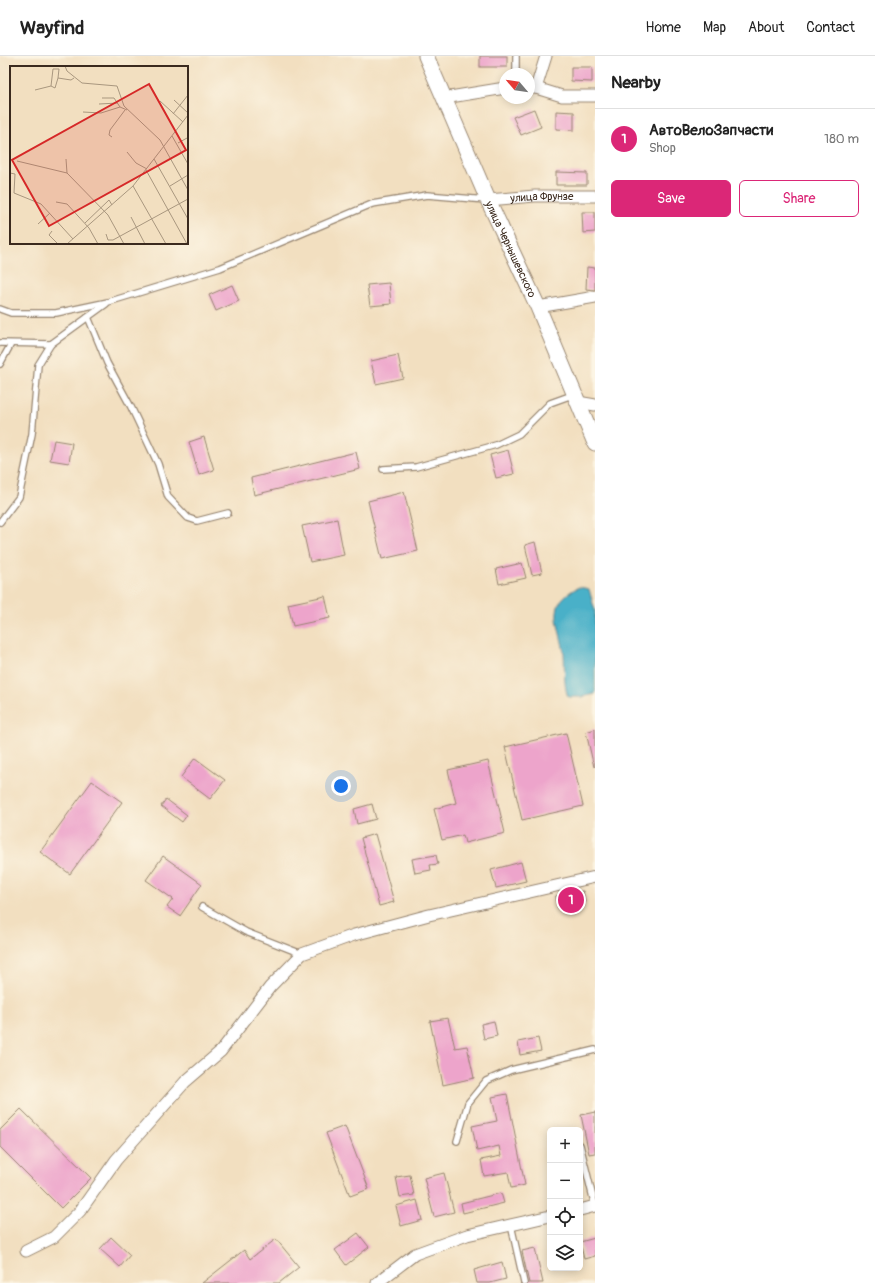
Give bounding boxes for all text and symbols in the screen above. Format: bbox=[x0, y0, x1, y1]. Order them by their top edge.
text: Wayfind bbox=[20, 16, 84, 40]
text: Home bbox=[646, 19, 681, 36]
text: Map bbox=[703, 19, 726, 36]
text: About bbox=[748, 19, 784, 36]
text: Contact bbox=[806, 19, 855, 36]
inset map bbox=[10, 66, 188, 244]
north arrow bbox=[499, 68, 535, 104]
text: Nearby bbox=[611, 72, 660, 93]
text: АвтоВелоЗапчасти bbox=[649, 121, 773, 140]
text: 1 bbox=[621, 131, 627, 147]
text: 180 m bbox=[824, 131, 859, 147]
text: Shop bbox=[649, 140, 676, 156]
button: Save bbox=[611, 180, 731, 217]
button: Share bbox=[739, 180, 859, 217]
street label: улица Фрунзе bbox=[509, 190, 574, 205]
street label: улица Чернышевского bbox=[482, 198, 539, 300]
your location bbox=[331, 776, 351, 796]
pin: 1 bbox=[558, 885, 584, 915]
map controls bbox=[547, 1127, 583, 1271]
button: + bbox=[547, 1127, 583, 1163]
button: − bbox=[547, 1163, 583, 1199]
button: locate bbox=[547, 1199, 583, 1235]
button: layers bbox=[547, 1235, 583, 1271]

